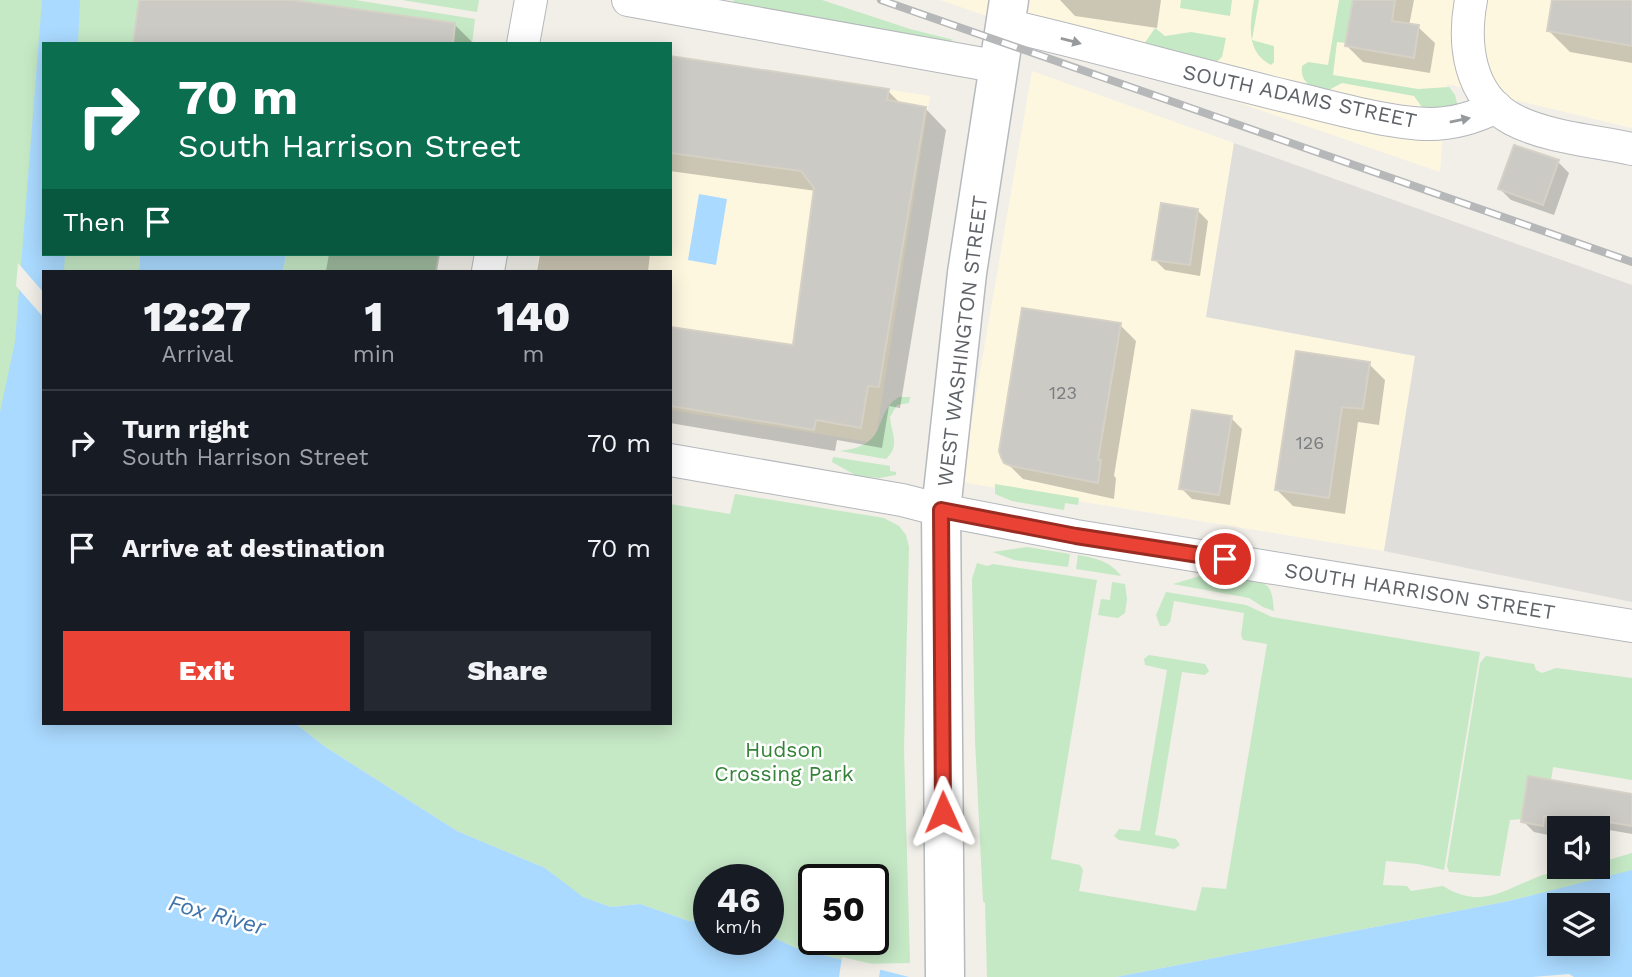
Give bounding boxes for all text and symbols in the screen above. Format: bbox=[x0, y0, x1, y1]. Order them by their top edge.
one-way arrow bbox=[1060, 36, 1082, 47]
street label: SOUTH ADAMS STREET bbox=[1181, 59, 1419, 133]
text: 70 m bbox=[178, 68, 298, 126]
icon: right bbox=[63, 70, 154, 161]
one-way arrow bbox=[1449, 115, 1471, 126]
text: South Harrison Street bbox=[178, 127, 521, 165]
street label: WEST WASHINGTON STREET bbox=[932, 194, 992, 488]
icon: arrive bbox=[139, 203, 177, 241]
text: Then bbox=[63, 207, 125, 237]
text: 12:27 bbox=[144, 292, 251, 341]
text: 1 bbox=[364, 292, 383, 341]
text: 140 bbox=[497, 292, 570, 341]
text: Arrival bbox=[161, 341, 233, 368]
text: min bbox=[353, 341, 395, 368]
text: m bbox=[523, 341, 544, 368]
house number: 123 bbox=[1049, 382, 1077, 403]
text: Turn right bbox=[122, 414, 249, 444]
icon: right bbox=[63, 424, 101, 462]
text: 70 m bbox=[587, 428, 651, 458]
house number: 126 bbox=[1296, 432, 1324, 453]
text: South Harrison Street bbox=[122, 444, 368, 471]
icon: arrive bbox=[63, 529, 101, 567]
pin bbox=[1195, 529, 1255, 589]
text: Arrive at destination bbox=[122, 533, 385, 563]
text: 70 m bbox=[587, 533, 651, 563]
icon: arrive bbox=[1206, 540, 1244, 578]
street label: SOUTH HARRISON STREET bbox=[1283, 557, 1557, 625]
button: Exit bbox=[63, 631, 350, 711]
button: Share bbox=[364, 631, 651, 711]
park label: Hudson Crossing Park bbox=[714, 737, 854, 786]
position arrow bbox=[906, 775, 980, 849]
map controls bbox=[1547, 816, 1610, 956]
button: sound bbox=[1547, 816, 1610, 879]
speed limit sign: 50 bbox=[798, 864, 889, 955]
text: 46 bbox=[716, 879, 761, 921]
water label: Fox River bbox=[166, 889, 269, 941]
button: layers bbox=[1547, 893, 1610, 956]
text: km/h bbox=[715, 916, 762, 937]

